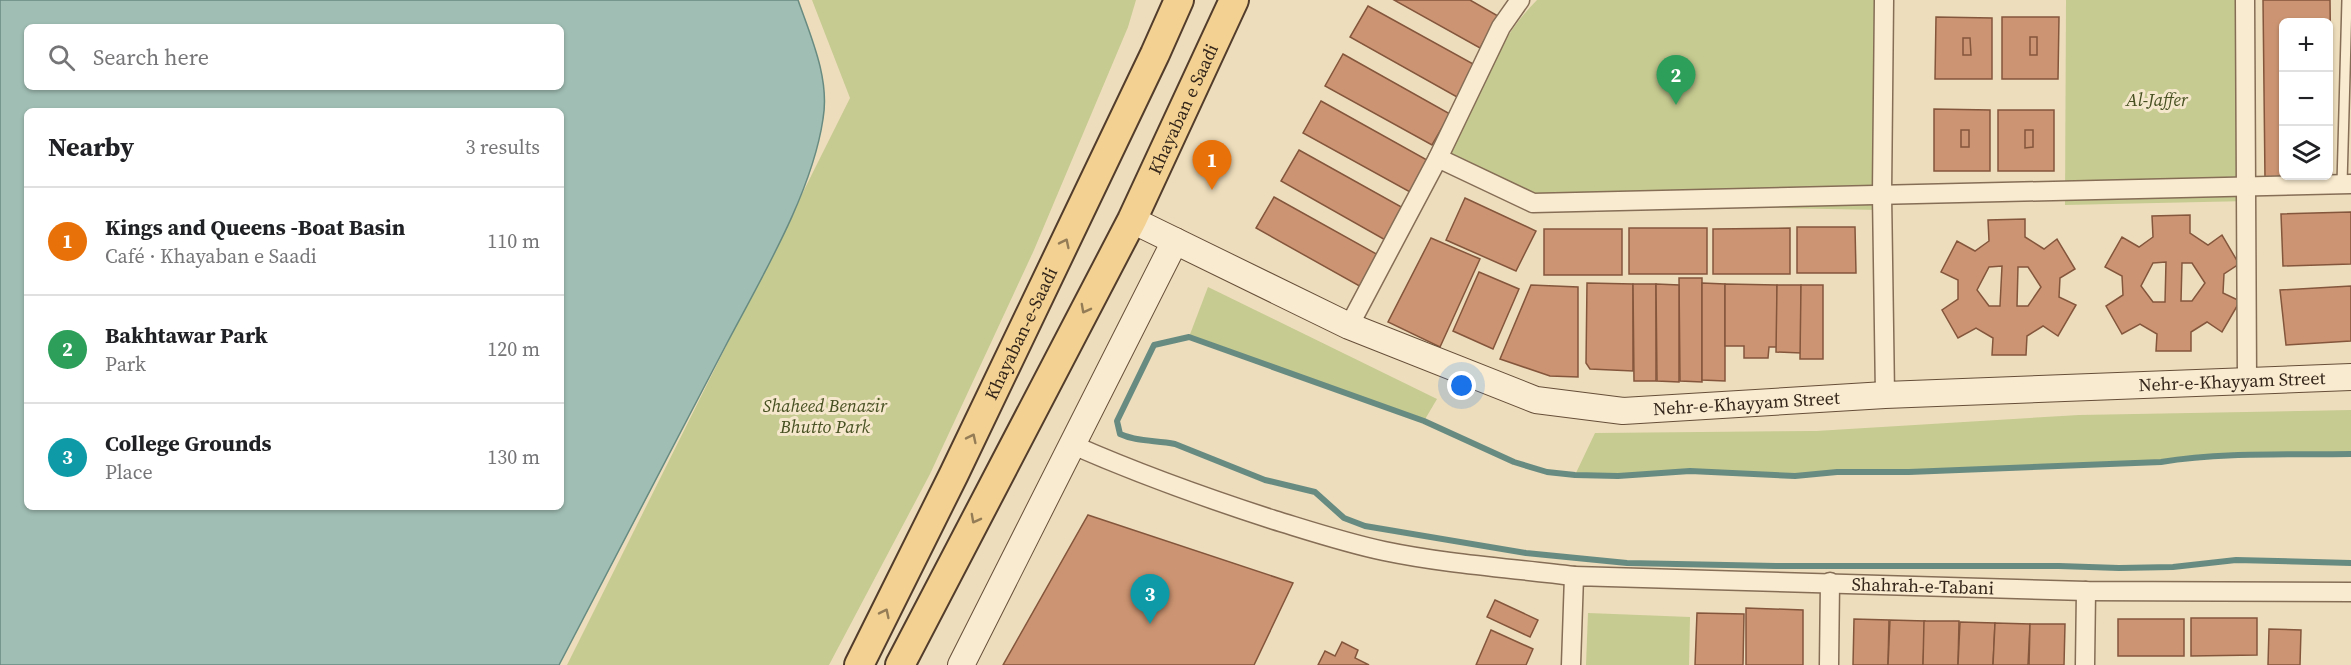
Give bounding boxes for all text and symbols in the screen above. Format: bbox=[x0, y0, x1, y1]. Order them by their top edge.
map controls bbox=[2279, 18, 2333, 180]
button: + bbox=[2279, 18, 2333, 72]
search box bbox=[24, 24, 564, 90]
street label: Khayaban e Saadi bbox=[1142, 40, 1224, 178]
icon: search bbox=[45, 41, 78, 74]
text: Search here bbox=[93, 42, 209, 72]
pin: 2 bbox=[1656, 56, 1696, 105]
button: − bbox=[2279, 72, 2333, 126]
park label: Al-Jaffer bbox=[2125, 87, 2189, 112]
button: layers bbox=[2279, 126, 2333, 180]
text: Nearby bbox=[48, 129, 134, 165]
text: 3 results bbox=[465, 133, 540, 161]
pin: 1 bbox=[1192, 140, 1232, 190]
text: Kings and Queens -Boat Basin bbox=[105, 212, 405, 242]
text: 1 bbox=[62, 227, 73, 255]
text: 110 m bbox=[487, 227, 540, 255]
one-way arrow bbox=[1058, 238, 1070, 249]
text: Café · Khayaban e Saadi bbox=[105, 242, 317, 270]
street label: Khayaban-e-Saadi bbox=[978, 263, 1063, 404]
one-way arrow bbox=[1081, 302, 1092, 313]
text: Bakhtawar Park bbox=[105, 320, 268, 350]
text: 2 bbox=[62, 335, 73, 363]
text: 120 m bbox=[487, 335, 540, 363]
text: Park bbox=[105, 350, 146, 378]
street label: Nehr-e-Khayyam Street bbox=[2138, 365, 2326, 397]
your location bbox=[1447, 371, 1476, 400]
street label: Nehr-e-Khayyam Street bbox=[1652, 385, 1841, 421]
park label: Shaheed Benazir Bhutto Park bbox=[763, 393, 888, 439]
text: College Grounds bbox=[105, 428, 272, 458]
one-way arrow bbox=[964, 433, 976, 444]
text: 3 bbox=[62, 443, 73, 471]
text: 130 m bbox=[487, 443, 540, 471]
text: Place bbox=[105, 458, 153, 486]
one-way arrow bbox=[971, 512, 983, 523]
street label: Shahrah-e-Tabani bbox=[1851, 571, 1994, 600]
pin: 3 bbox=[1130, 574, 1170, 624]
one-way arrow bbox=[878, 608, 890, 619]

